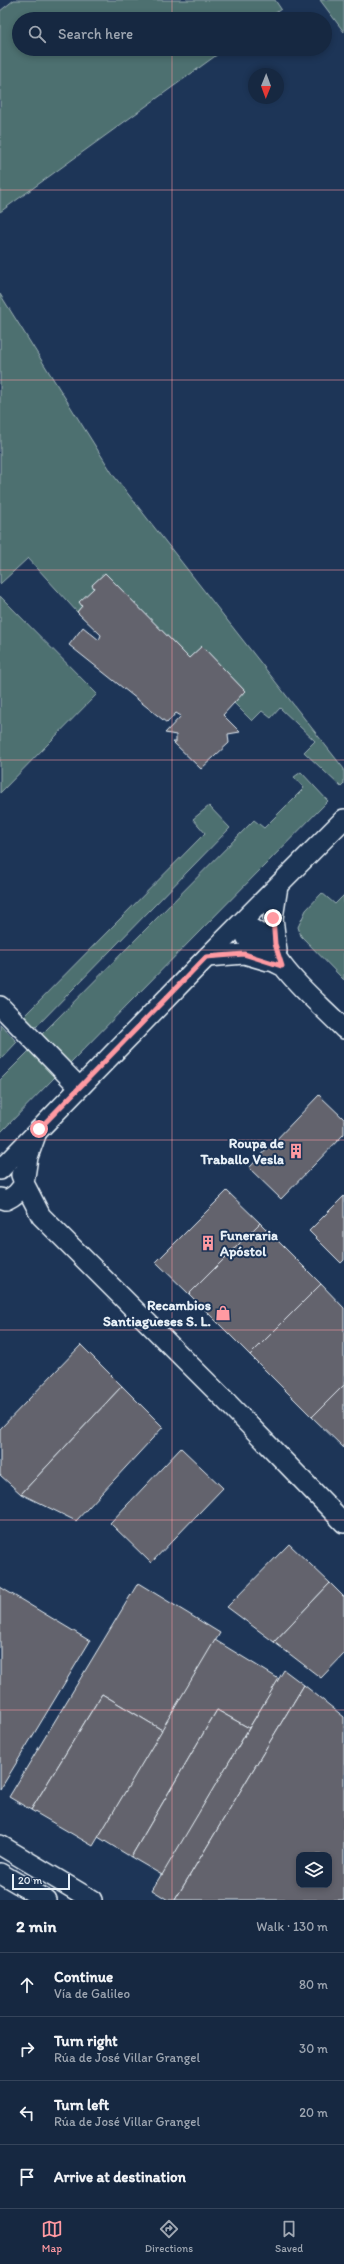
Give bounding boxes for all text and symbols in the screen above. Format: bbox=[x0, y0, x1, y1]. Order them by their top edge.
search box bbox=[12, 12, 332, 56]
icon: search bbox=[26, 23, 48, 45]
text: Search here bbox=[58, 25, 133, 43]
north arrow bbox=[248, 68, 284, 104]
route end bbox=[264, 909, 282, 927]
route start bbox=[30, 1120, 48, 1138]
place label: Roupa de Traballo Vesla bbox=[200, 1135, 284, 1168]
building icon: Roupa de Traballo Vesla bbox=[287, 1142, 305, 1160]
place label: Funeraria Apóstol bbox=[219, 1227, 278, 1260]
building icon: Funeraria Apóstol bbox=[199, 1234, 217, 1252]
place label: Recambios Santiagueses S. L. bbox=[103, 1297, 211, 1330]
shop icon: Recambios Santiagueses S. L. bbox=[214, 1304, 232, 1322]
map controls bbox=[296, 1852, 332, 1888]
button: layers bbox=[296, 1852, 332, 1888]
scale bar bbox=[12, 1872, 70, 1891]
text: 20 m bbox=[18, 1874, 42, 1887]
text: 2 min bbox=[16, 1916, 56, 1936]
text: Walk · 130 m bbox=[256, 1919, 328, 1934]
text: Continue bbox=[54, 1968, 113, 1986]
icon: ahead bbox=[16, 1974, 38, 1996]
text: 80 m bbox=[299, 1977, 328, 1992]
text: Vía de Galileo bbox=[54, 1986, 130, 2001]
text: Turn right bbox=[54, 2032, 118, 2050]
icon: right bbox=[16, 2038, 38, 2060]
text: 30 m bbox=[299, 2041, 328, 2056]
text: Rúa de José Villar Grangel bbox=[54, 2050, 200, 2065]
text: Turn left bbox=[54, 2096, 109, 2114]
icon: left bbox=[16, 2102, 38, 2124]
text: 20 m bbox=[299, 2105, 328, 2120]
text: Rúa de José Villar Grangel bbox=[54, 2114, 200, 2129]
icon: arrive bbox=[16, 2166, 38, 2188]
text: Arrive at destination bbox=[54, 2168, 186, 2186]
tab: Map bbox=[41, 2218, 63, 2255]
tab: Directions bbox=[145, 2218, 193, 2255]
tab: Saved bbox=[275, 2218, 303, 2255]

